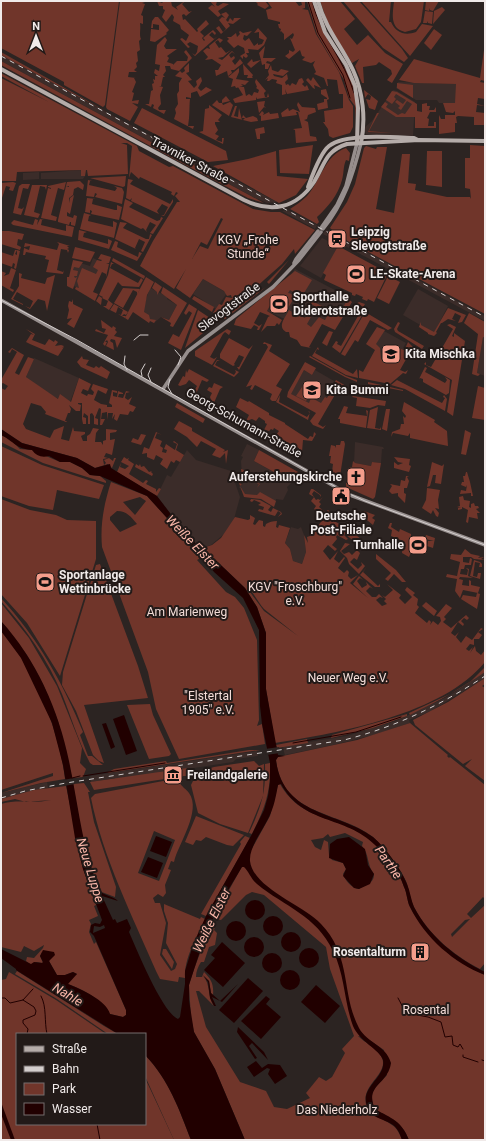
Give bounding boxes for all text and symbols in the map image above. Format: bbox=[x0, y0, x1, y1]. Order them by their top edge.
north arrow bbox=[16, 16, 56, 56]
text: N bbox=[32, 20, 40, 33]
street label: Travniker Straße bbox=[148, 133, 232, 187]
place label: Leipzig Slevogtstraße bbox=[351, 225, 427, 253]
station icon: Leipzig Slevogtstraße bbox=[326, 228, 348, 250]
park label: KGV „Frohe Stunde“ bbox=[218, 233, 278, 261]
sports icon: LE-Skate-Arena bbox=[345, 263, 367, 285]
place label: LE-Skate-Arena bbox=[370, 267, 456, 281]
street label: Slevogtstraße bbox=[195, 279, 263, 335]
place label: Sporthalle Diderotstraße bbox=[293, 290, 368, 318]
sports icon: Sporthalle Diderotstraße bbox=[268, 293, 290, 315]
school or university icon: Kita Mischka bbox=[380, 343, 402, 365]
place label: Kita Mischka bbox=[405, 347, 475, 361]
school or university icon: Kita Bummi bbox=[301, 379, 323, 401]
place label: Kita Bummi bbox=[326, 383, 389, 397]
street label: Georg-Schumann-Straße bbox=[184, 385, 304, 461]
church icon: Auferstehungskirche bbox=[345, 466, 367, 488]
place label: Auferstehungskirche bbox=[229, 470, 343, 484]
public building icon: Deutsche Post-Filiale bbox=[330, 485, 352, 507]
place label: Deutsche Post-Filiale bbox=[310, 509, 372, 537]
water label: Weiße Elster bbox=[163, 512, 223, 573]
sports icon: Turnhalle bbox=[407, 534, 429, 556]
place label: Turnhalle bbox=[353, 538, 405, 552]
place label: Sportanlage Wettinbrücke bbox=[59, 568, 131, 596]
sports icon: Sportanlage Wettinbrücke bbox=[34, 571, 56, 593]
park label: KGV "Froschburg" e.V. bbox=[248, 580, 342, 608]
park label: Am Marienweg bbox=[147, 605, 227, 619]
park label: Neuer Weg e.V. bbox=[308, 671, 388, 685]
park label: "Elstertal 1905" e.V. bbox=[182, 689, 234, 717]
museum icon: Freilandgalerie bbox=[162, 764, 184, 786]
place label: Freilandgalerie bbox=[187, 768, 268, 782]
water label: Neue Luppe bbox=[74, 836, 108, 905]
water label: Parthe bbox=[372, 843, 406, 882]
water label: Weiße Elster bbox=[189, 885, 234, 955]
building icon: Rosentalturm bbox=[409, 941, 431, 963]
place label: Rosentalturm bbox=[333, 945, 406, 959]
water label: Nahle bbox=[50, 980, 86, 1009]
park label: Rosental bbox=[403, 1003, 449, 1017]
legend bbox=[16, 1033, 146, 1125]
text: Straße bbox=[52, 1042, 87, 1056]
text: Bahn bbox=[52, 1062, 79, 1076]
text: Park bbox=[52, 1082, 77, 1096]
text: Wasser bbox=[52, 1102, 92, 1116]
park label: Das Niederholz bbox=[297, 1103, 378, 1117]

